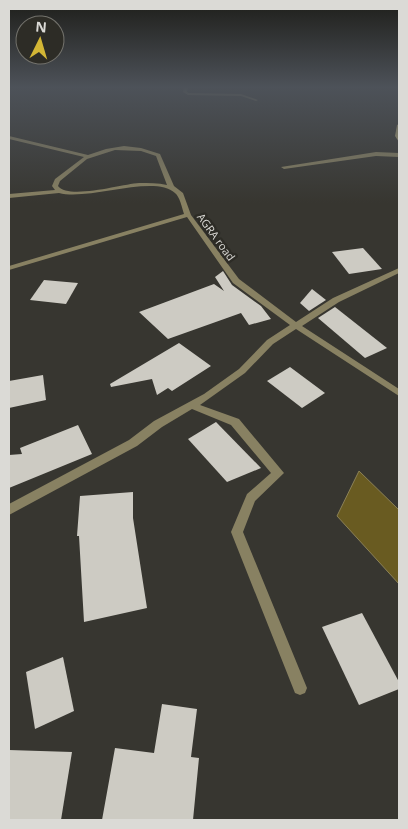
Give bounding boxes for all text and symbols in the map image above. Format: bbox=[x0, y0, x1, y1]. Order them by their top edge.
north arrow bbox=[15, 15, 65, 65]
text: N bbox=[35, 17, 48, 37]
street label: AGRA road bbox=[194, 210, 239, 264]

